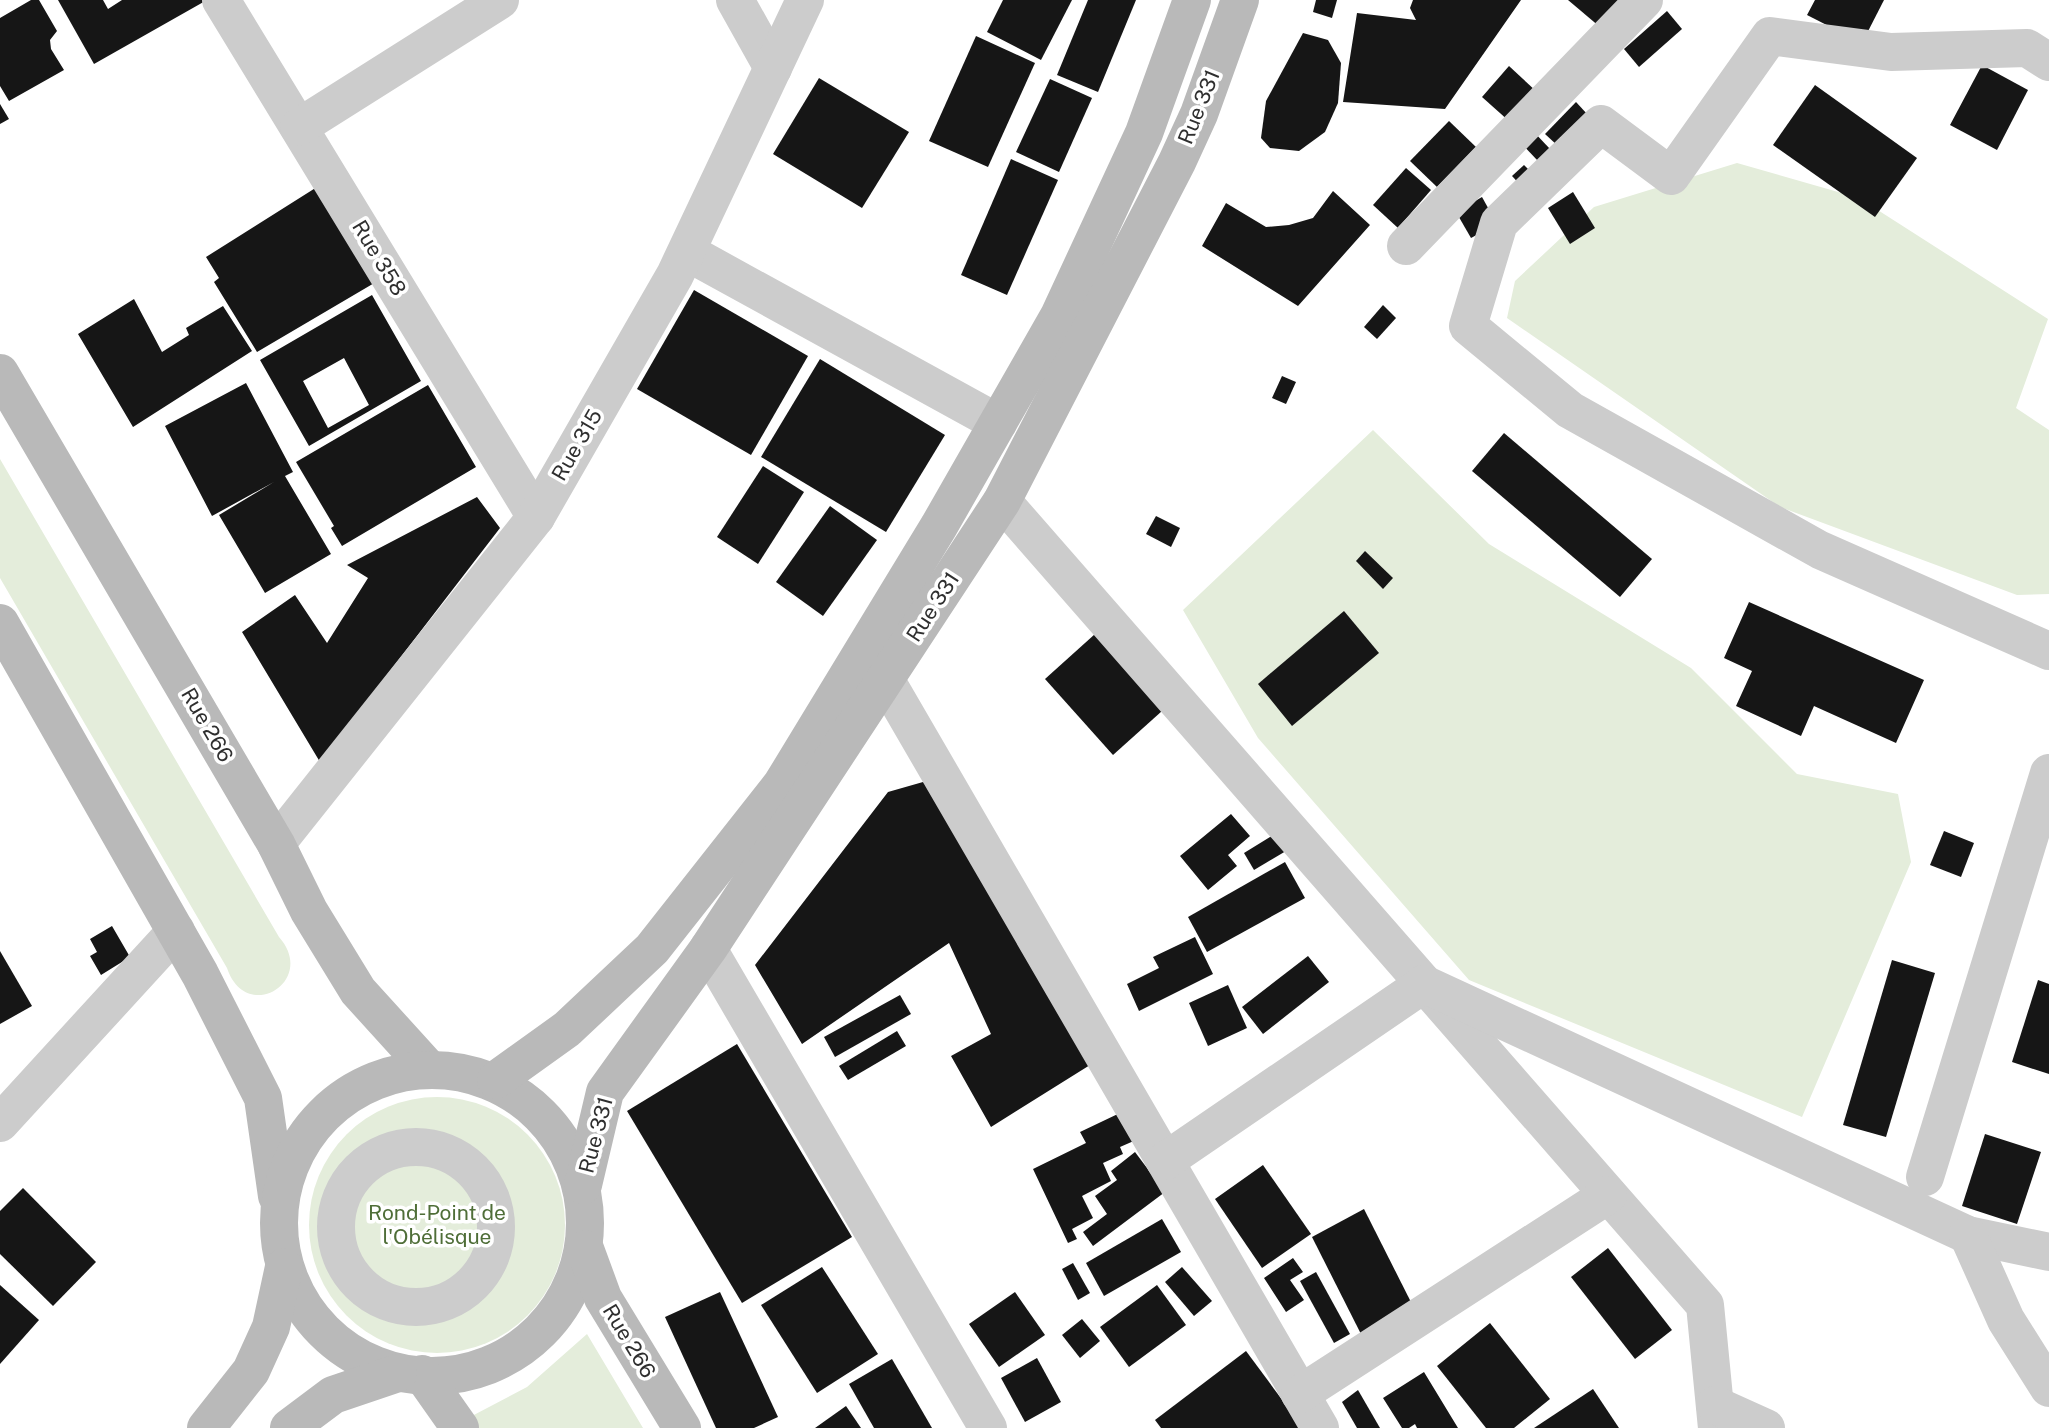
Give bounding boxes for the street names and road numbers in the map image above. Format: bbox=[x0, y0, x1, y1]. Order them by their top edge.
street label: Rue 331 bbox=[1172, 66, 1225, 148]
street label: Rue 358 bbox=[347, 216, 412, 300]
street label: Rue 315 bbox=[546, 405, 607, 485]
street label: Rue 331 bbox=[901, 567, 964, 646]
street label: Rue 266 bbox=[176, 683, 239, 766]
street label: Rue 331 bbox=[573, 1094, 618, 1176]
street label: Rue 266 bbox=[598, 1299, 661, 1382]

